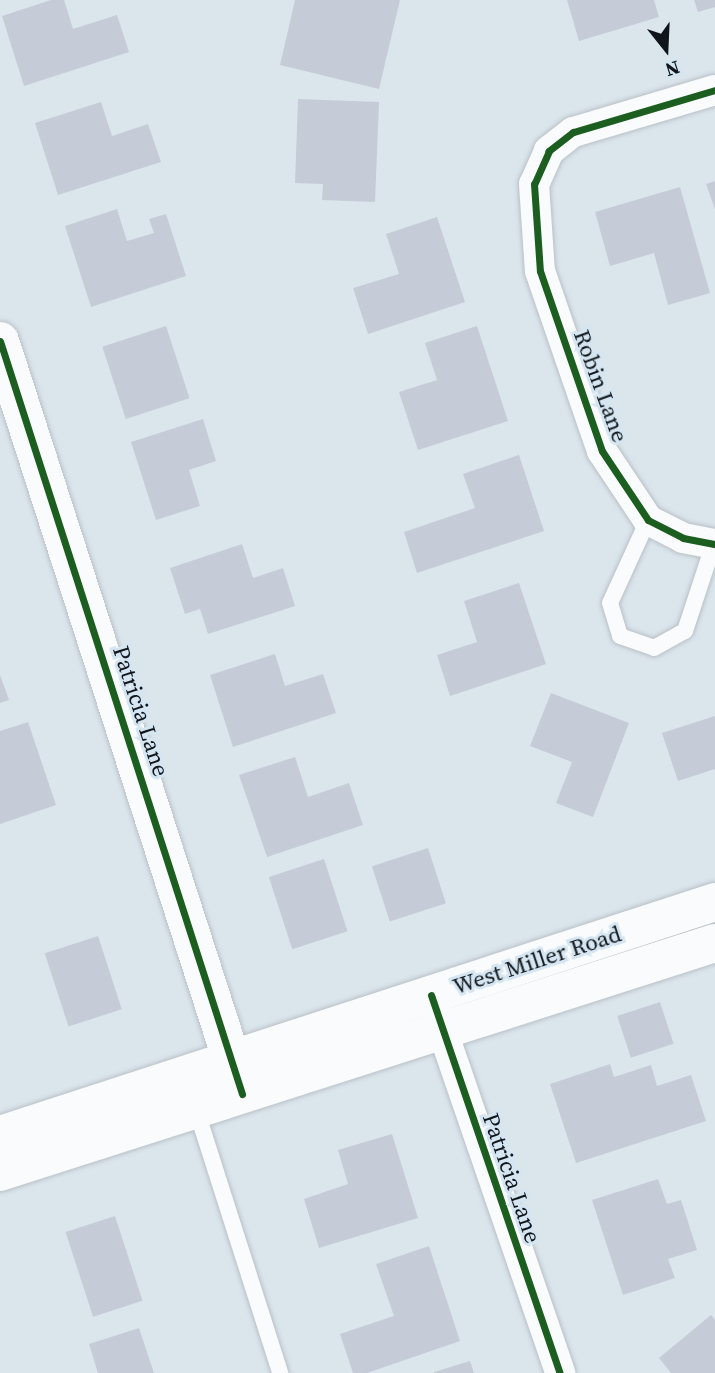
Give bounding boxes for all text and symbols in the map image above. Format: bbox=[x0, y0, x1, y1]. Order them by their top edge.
north arrow bbox=[631, 14, 701, 84]
text: N bbox=[662, 54, 683, 83]
street label: Robin Lane bbox=[568, 326, 634, 446]
street label: Patricia Lane bbox=[107, 642, 175, 780]
street label: West Miller Road bbox=[449, 920, 625, 1000]
street label: Patricia Lane bbox=[477, 1109, 547, 1247]

